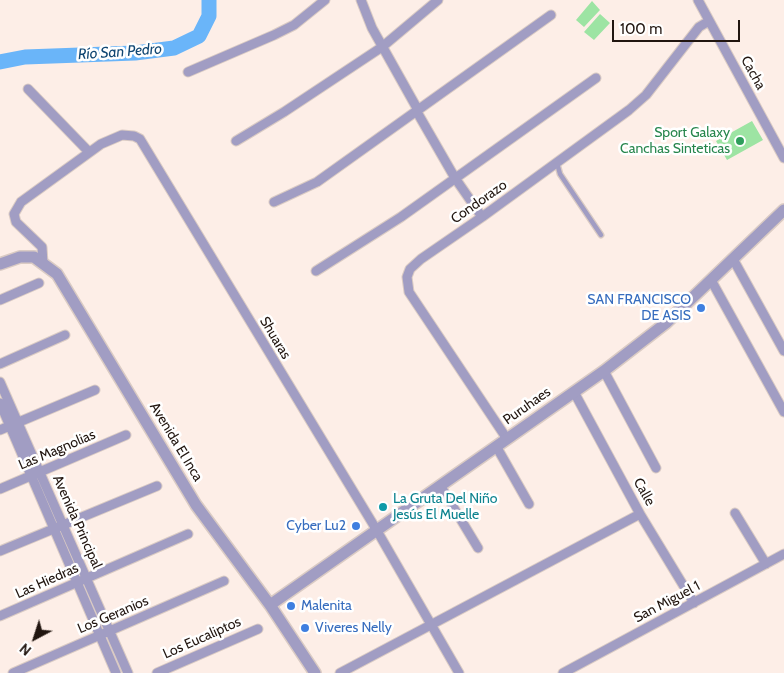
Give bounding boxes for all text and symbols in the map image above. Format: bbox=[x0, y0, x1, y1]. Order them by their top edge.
scale bar bbox=[614, 10, 742, 42]
text: 100 m bbox=[620, 20, 662, 38]
water label: Río San Pedro bbox=[77, 40, 163, 64]
street label: Cacha bbox=[737, 53, 769, 93]
place label: Sport Galaxy Canchas Sinteticas bbox=[620, 125, 730, 158]
marker: Sport Galaxy Canchas Sinteticas bbox=[734, 135, 746, 147]
street label: Condorazo bbox=[448, 177, 510, 227]
place label: SAN FRANCISCO DE ASIS bbox=[587, 292, 691, 324]
marker: SAN FRANCISCO DE ASIS bbox=[695, 302, 707, 314]
street label: Shuaras bbox=[256, 314, 294, 362]
street label: Puruhaes bbox=[500, 384, 554, 428]
street label: Avenida El Inca bbox=[146, 400, 206, 484]
street label: Las Magnolias bbox=[16, 426, 98, 474]
street label: Avenida Principal bbox=[49, 473, 105, 571]
street label: Calle bbox=[630, 475, 658, 509]
place label: La Gruta Del Niño Jesús El Muelle bbox=[393, 491, 497, 524]
marker: La Gruta Del Niño Jesús El Muelle bbox=[377, 501, 389, 513]
place label: Cyber Lu2 bbox=[286, 518, 346, 534]
marker: Cyber Lu2 bbox=[350, 520, 362, 532]
street label: Las Hiedras bbox=[13, 560, 81, 602]
street label: San Miguel 1 bbox=[631, 578, 703, 626]
street label: Los Geranios bbox=[75, 593, 151, 637]
place label: Malenita bbox=[301, 598, 352, 614]
marker: Malenita bbox=[285, 600, 297, 612]
north arrow bbox=[10, 613, 60, 663]
street label: Los Eucaliptos bbox=[160, 613, 244, 663]
place label: Viveres Nelly bbox=[315, 620, 392, 636]
marker: Viveres Nelly bbox=[299, 622, 311, 634]
text: N bbox=[16, 639, 35, 660]

